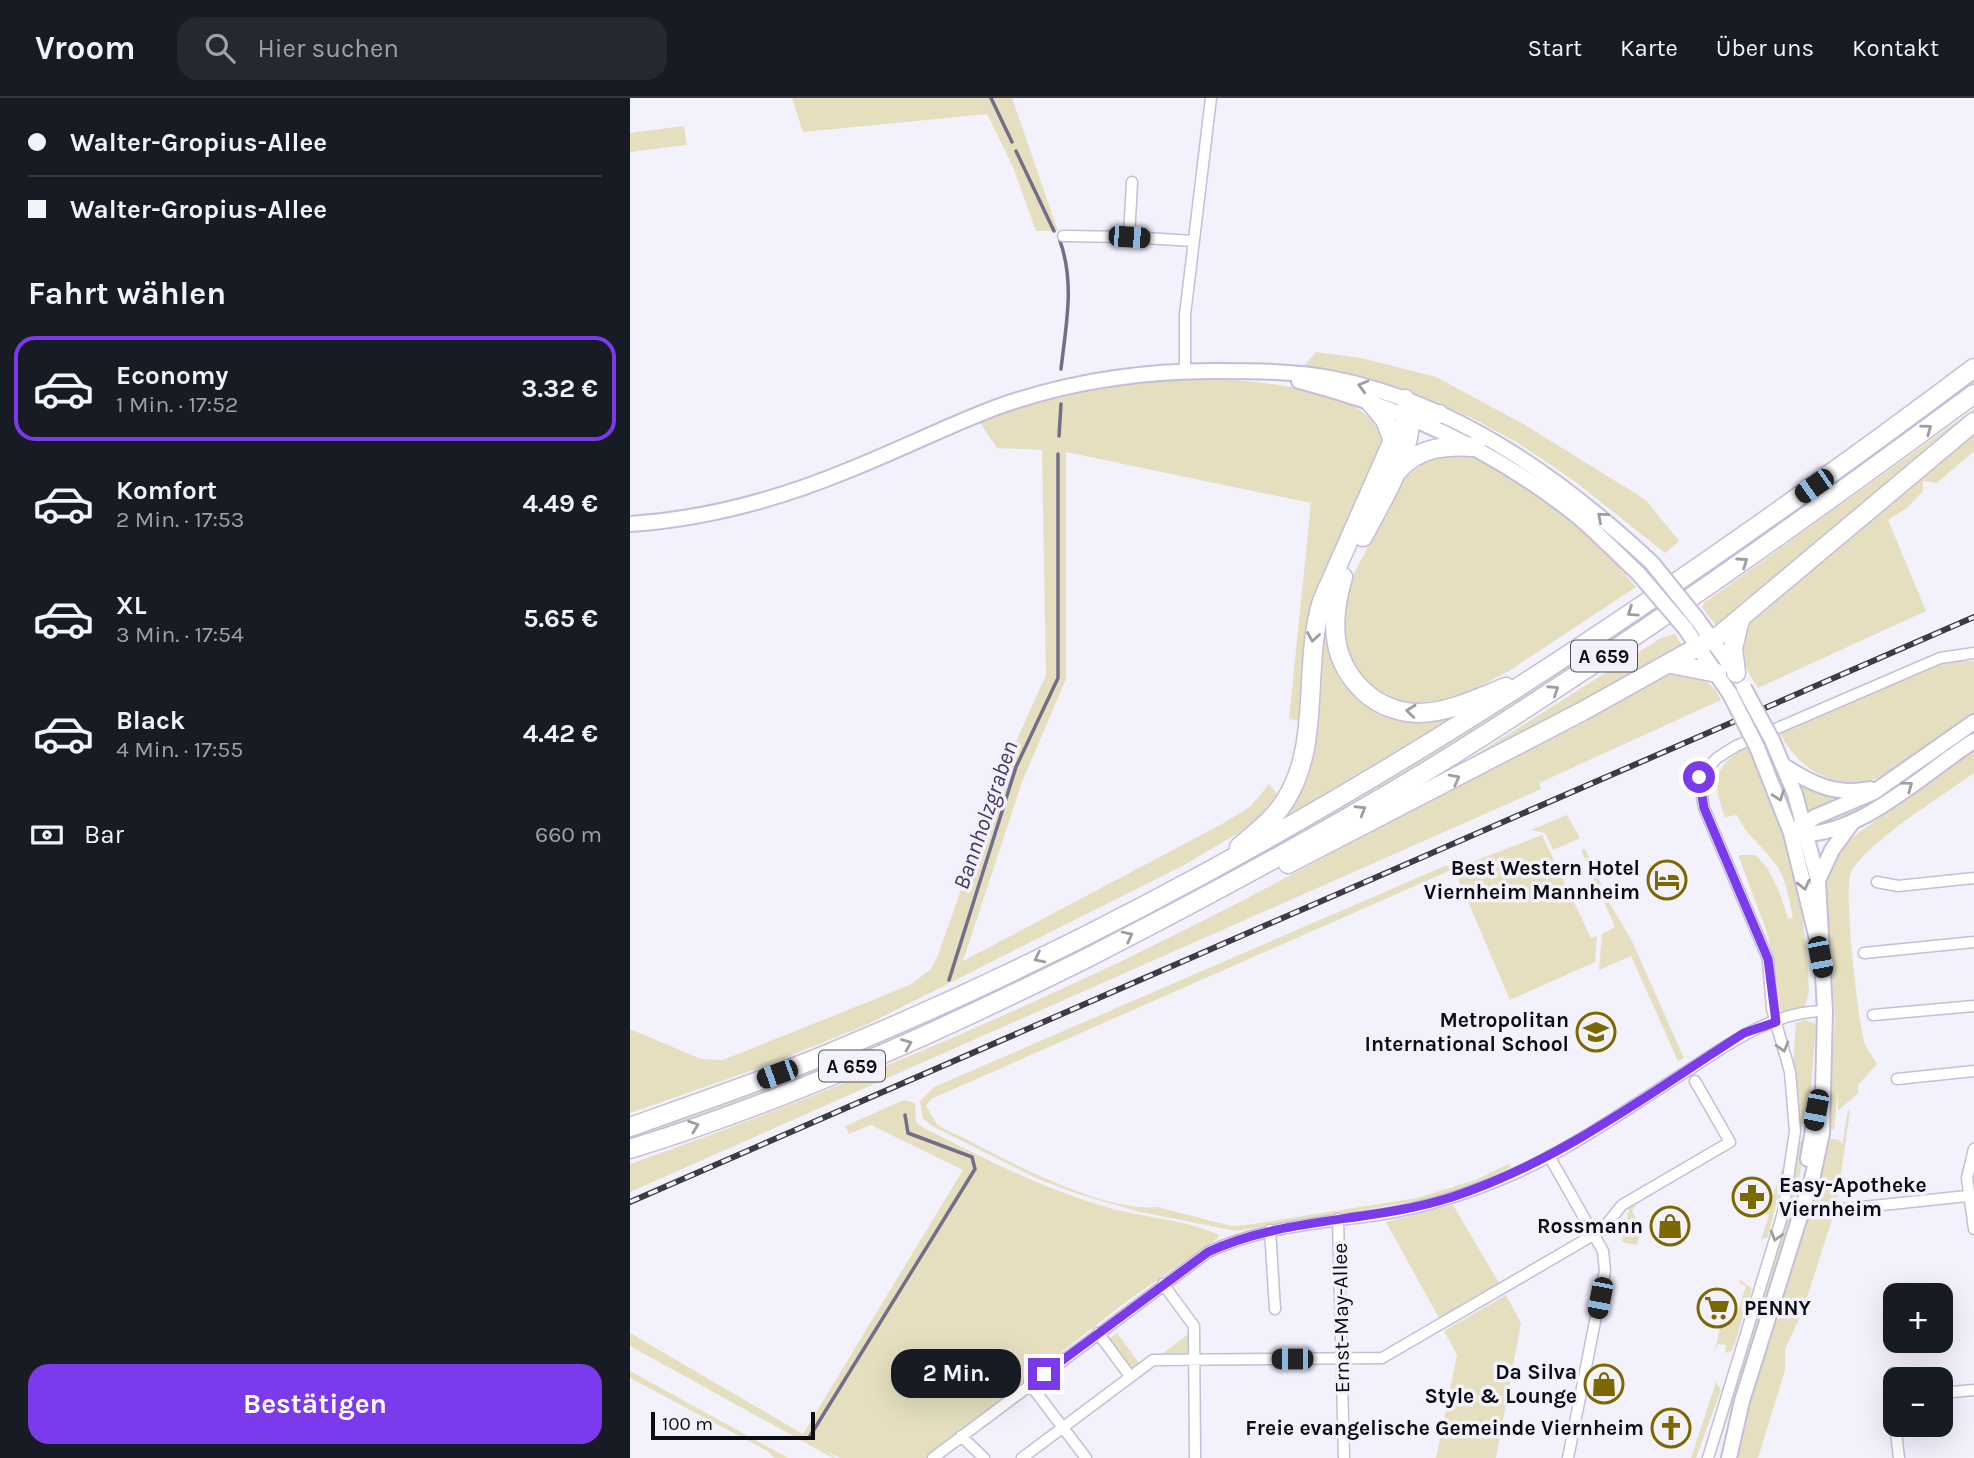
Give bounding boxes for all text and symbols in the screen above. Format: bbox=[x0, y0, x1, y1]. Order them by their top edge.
search box bbox=[177, 17, 667, 80]
text: Vroom bbox=[35, 29, 135, 67]
icon: search bbox=[201, 29, 239, 67]
text: Hier suchen bbox=[257, 33, 399, 64]
text: Start bbox=[1528, 34, 1582, 62]
text: Karte bbox=[1620, 34, 1678, 62]
text: Über uns bbox=[1716, 34, 1814, 62]
text: Kontakt bbox=[1852, 34, 1939, 62]
text: Walter-Gropius-Allee bbox=[70, 127, 327, 158]
text: Walter-Gropius-Allee bbox=[70, 194, 327, 225]
car bbox=[1108, 225, 1151, 249]
text: Fahrt wählen bbox=[28, 275, 226, 312]
icon: car bbox=[32, 357, 95, 420]
text: Economy bbox=[116, 360, 228, 391]
text: 3.32 € bbox=[521, 373, 598, 404]
one-way arrow bbox=[1358, 380, 1370, 394]
text: 1 Min. · 17:52 bbox=[116, 391, 238, 418]
one-way arrow bbox=[1919, 425, 1932, 437]
car bbox=[1791, 465, 1838, 507]
icon: car bbox=[32, 472, 95, 535]
text: Komfort bbox=[116, 475, 217, 506]
text: 4.49 € bbox=[523, 488, 598, 519]
text: 2 Min. · 17:53 bbox=[116, 506, 244, 533]
one-way arrow bbox=[1597, 513, 1610, 525]
one-way arrow bbox=[1735, 558, 1748, 570]
icon: car bbox=[32, 587, 95, 650]
text: XL bbox=[116, 590, 147, 621]
text: 5.65 € bbox=[523, 603, 598, 634]
one-way arrow bbox=[1627, 604, 1640, 616]
text: 3 Min. · 17:54 bbox=[116, 621, 244, 648]
one-way arrow bbox=[1306, 631, 1321, 643]
road number: A 659 bbox=[1571, 640, 1637, 671]
one-way arrow bbox=[1547, 685, 1560, 698]
icon: car bbox=[32, 702, 95, 765]
one-way arrow bbox=[1405, 704, 1416, 719]
text: Black bbox=[116, 705, 185, 736]
text: 4.42 € bbox=[523, 718, 598, 749]
text: 4 Min. · 17:55 bbox=[116, 736, 243, 763]
water label: Bannholzgraben bbox=[947, 737, 1024, 893]
route start bbox=[1683, 761, 1715, 793]
one-way arrow bbox=[1448, 774, 1460, 787]
one-way arrow bbox=[1900, 782, 1913, 794]
one-way arrow bbox=[1770, 790, 1784, 802]
one-way arrow bbox=[1354, 805, 1367, 818]
icon: cash bbox=[28, 816, 66, 854]
text: Bar bbox=[84, 819, 124, 850]
text: 660 m bbox=[535, 821, 602, 848]
place label: Best Western Hotel Viernheim Mannheim bbox=[1424, 856, 1640, 904]
hotel icon: Best Western Hotel Viernheim Mannheim bbox=[1646, 859, 1688, 901]
one-way arrow bbox=[1796, 879, 1810, 891]
one-way arrow bbox=[1121, 931, 1133, 945]
car bbox=[1806, 934, 1835, 980]
one-way arrow bbox=[1034, 949, 1046, 963]
place label: Metropolitan International School bbox=[1365, 1008, 1569, 1056]
school or university icon: Metropolitan International School bbox=[1575, 1011, 1617, 1053]
one-way arrow bbox=[900, 1039, 912, 1053]
one-way arrow bbox=[1775, 1041, 1789, 1053]
road number: A 659 bbox=[819, 1050, 885, 1082]
car bbox=[754, 1057, 801, 1091]
car bbox=[1802, 1087, 1831, 1133]
one-way arrow bbox=[688, 1120, 700, 1134]
place label: Easy-Apotheke Viernheim bbox=[1779, 1173, 1927, 1221]
pharmacy icon: Easy-Apotheke Viernheim bbox=[1731, 1176, 1773, 1218]
shop icon: Rossmann bbox=[1649, 1205, 1691, 1247]
place label: Rossmann bbox=[1537, 1214, 1643, 1238]
one-way arrow bbox=[1769, 1230, 1784, 1242]
street label: Ernst-May-Allee bbox=[1328, 1243, 1354, 1393]
car bbox=[1586, 1275, 1615, 1321]
map controls bbox=[1883, 1283, 1953, 1437]
button: + bbox=[1883, 1283, 1953, 1353]
supermarket icon: PENNY bbox=[1696, 1287, 1738, 1329]
place label: PENNY bbox=[1744, 1296, 1812, 1320]
car bbox=[1272, 1349, 1314, 1370]
callout: 2 Min. bbox=[890, 1350, 1020, 1398]
route end bbox=[1028, 1358, 1060, 1390]
text: 2 Min. bbox=[923, 1360, 989, 1387]
place label: Da Silva Style & Lounge bbox=[1424, 1360, 1577, 1408]
shop icon: Da Silva Style & Lounge bbox=[1583, 1363, 1625, 1405]
button: Bestätigen bbox=[28, 1364, 602, 1444]
button: − bbox=[1883, 1367, 1953, 1437]
church icon: Freie evangelische Gemeinde Viernheim bbox=[1650, 1407, 1692, 1449]
scale bar bbox=[651, 1409, 816, 1441]
text: 100 m bbox=[662, 1413, 713, 1435]
place label: Freie evangelische Gemeinde Viernheim bbox=[1245, 1416, 1644, 1440]

